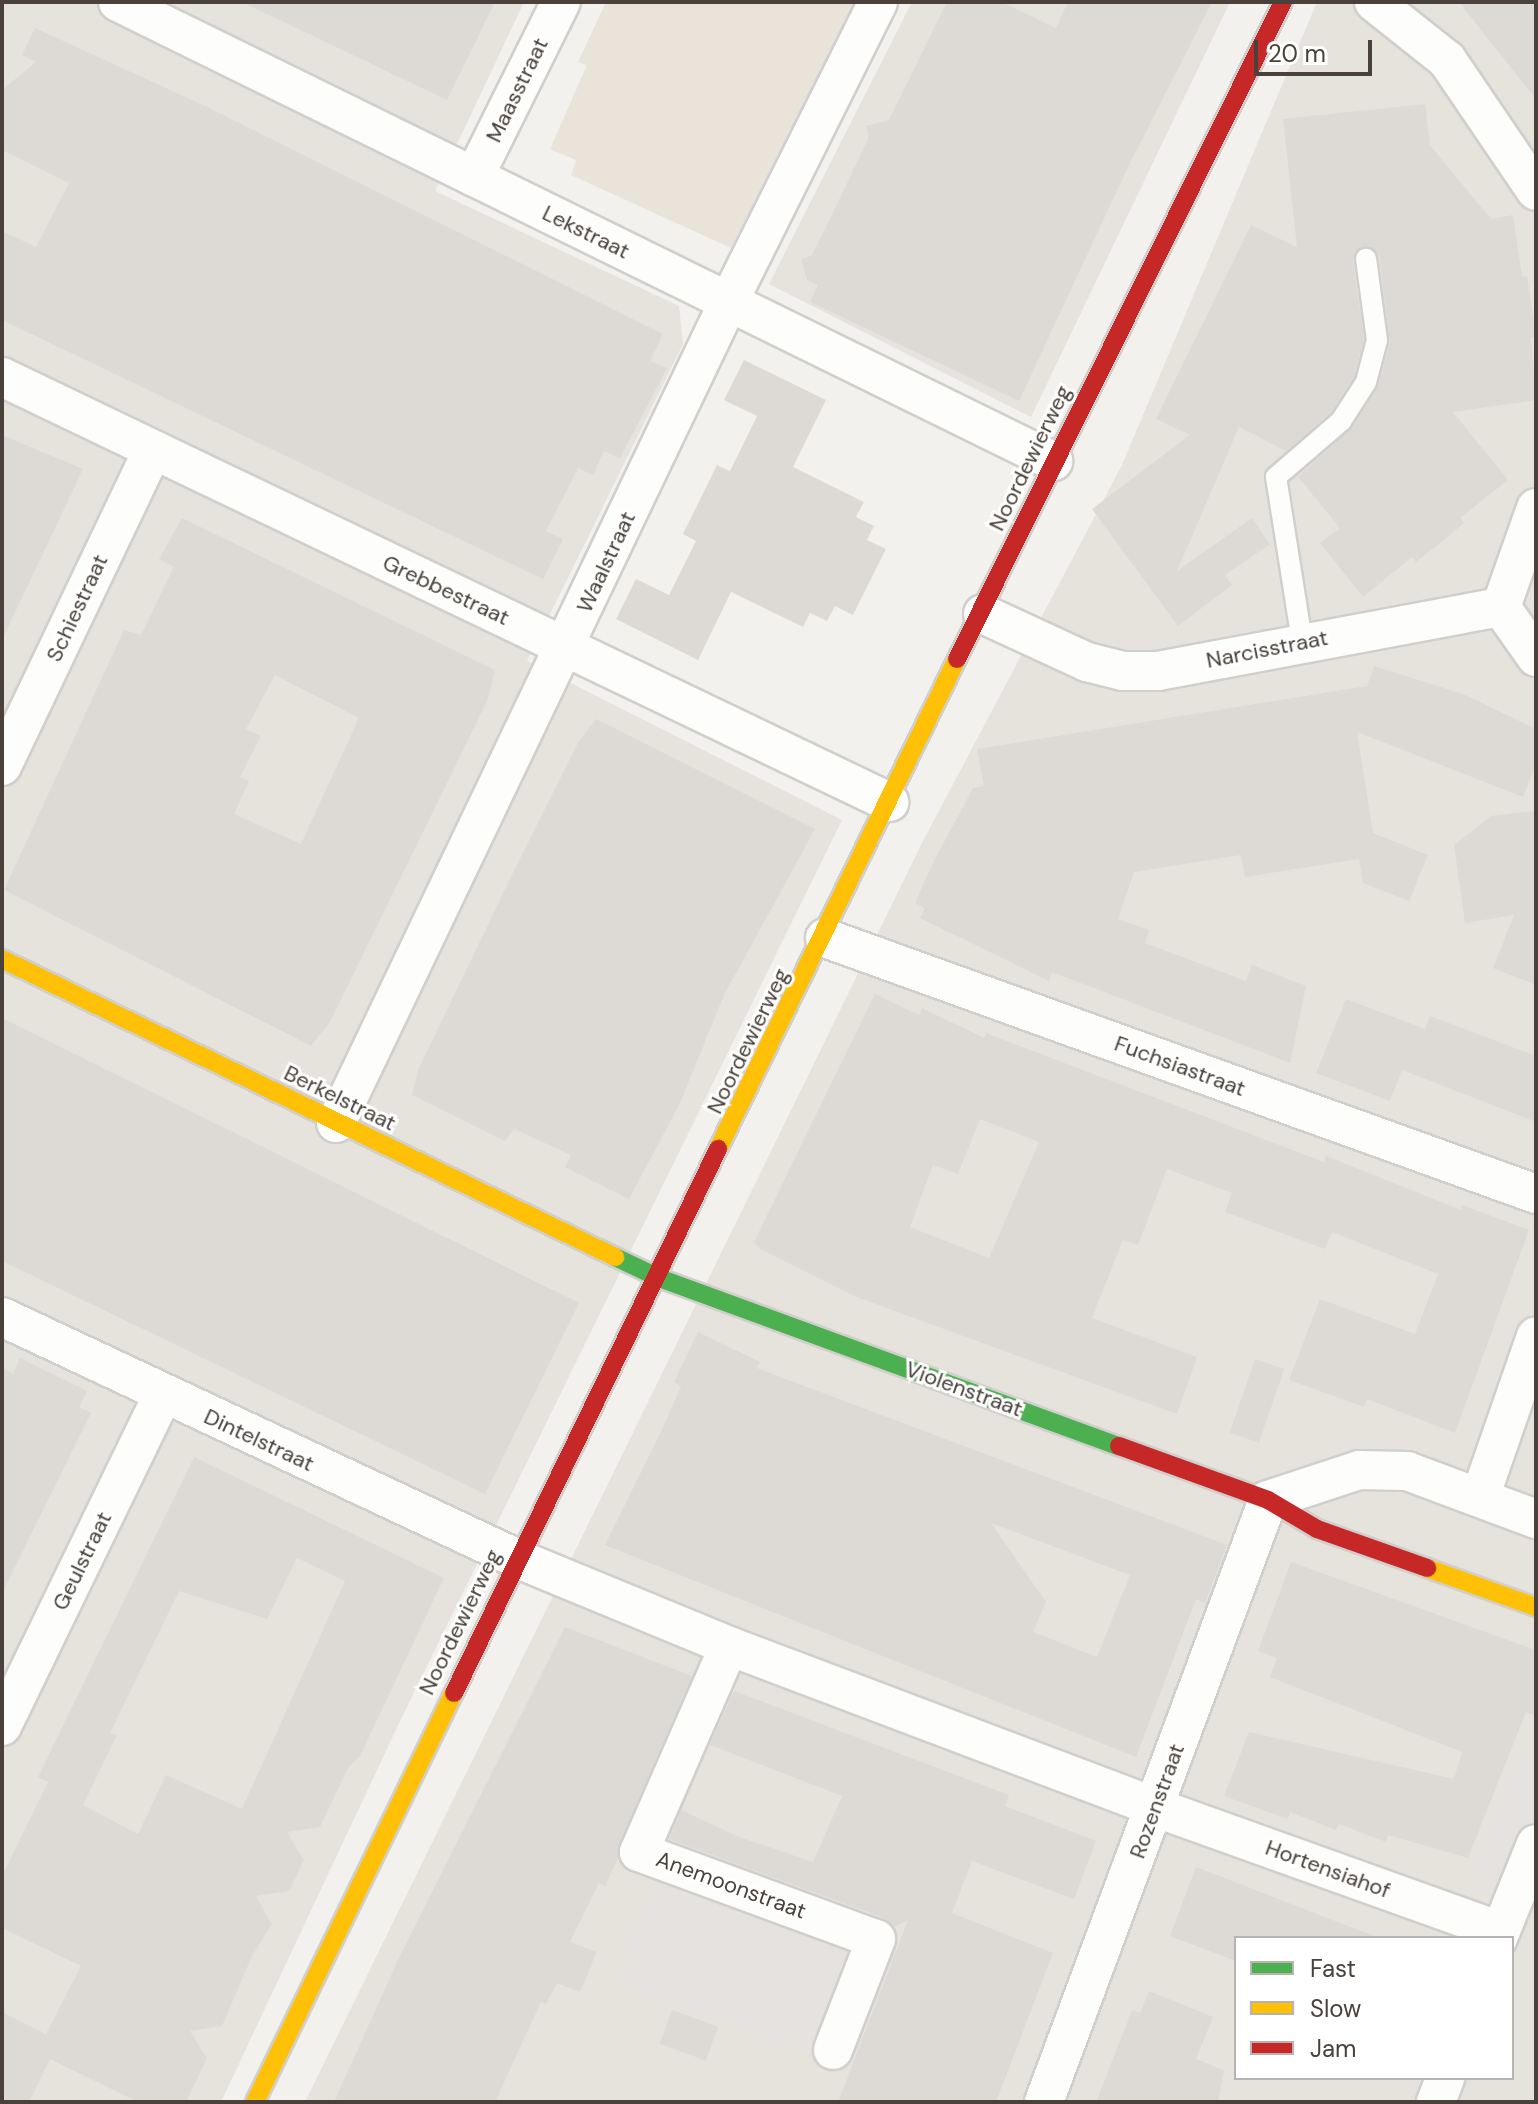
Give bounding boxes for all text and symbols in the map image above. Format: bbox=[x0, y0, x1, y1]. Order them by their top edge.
scale bar bbox=[1258, 24, 1376, 74]
street label: Maasstraat bbox=[480, 33, 554, 147]
text: 20 m bbox=[1268, 38, 1326, 69]
street label: Lekstraat bbox=[538, 200, 634, 264]
street label: Noordewierweg bbox=[983, 381, 1077, 535]
street label: Waalstraat bbox=[571, 507, 641, 617]
street label: Grebbestraat bbox=[379, 549, 513, 631]
street label: Schiestraat bbox=[41, 550, 113, 666]
street label: Narcisstraat bbox=[1204, 624, 1330, 674]
street label: Noordewierweg bbox=[701, 964, 795, 1118]
street label: Fuchsiastraat bbox=[1111, 1030, 1249, 1102]
street label: Berkelstraat bbox=[280, 1060, 400, 1136]
street label: Violenstraat bbox=[902, 1356, 1026, 1422]
street label: Dintelstraat bbox=[200, 1403, 318, 1477]
street label: Geulstraat bbox=[47, 1507, 117, 1615]
street label: Noordewierweg bbox=[413, 1545, 507, 1699]
street label: Rozenstraat bbox=[1124, 1740, 1190, 1862]
street label: Hortensiahof bbox=[1262, 1834, 1394, 1904]
street label: Anemoonstraat bbox=[652, 1846, 810, 1924]
legend bbox=[1234, 1936, 1514, 2080]
text: Fast bbox=[1310, 1953, 1356, 1984]
text: Slow bbox=[1310, 1993, 1361, 2024]
text: Jam bbox=[1310, 2033, 1356, 2064]

